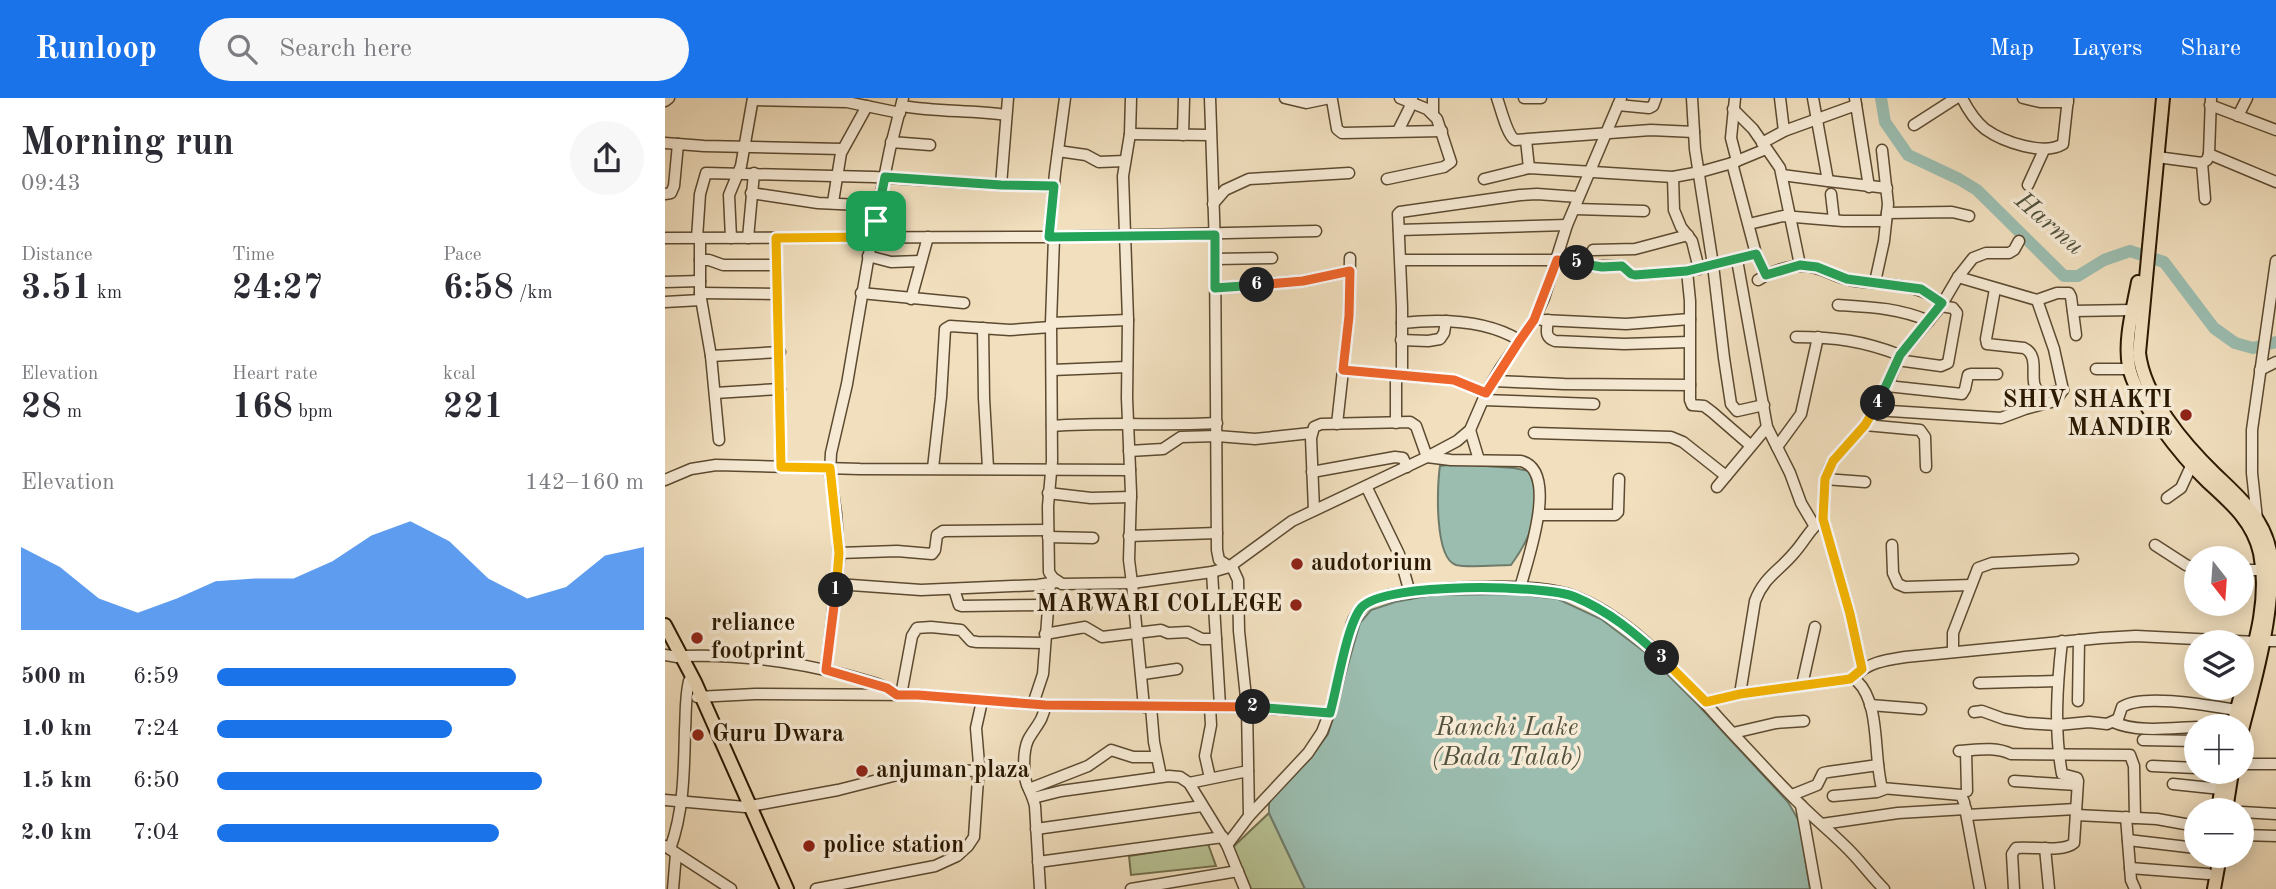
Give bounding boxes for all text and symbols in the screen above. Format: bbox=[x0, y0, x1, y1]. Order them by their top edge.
search box bbox=[199, 18, 689, 81]
icon: search bbox=[223, 30, 261, 68]
text: Runloop bbox=[35, 33, 157, 66]
text: Search here bbox=[279, 36, 412, 62]
text: Map bbox=[1990, 37, 2034, 61]
text: Layers bbox=[2072, 37, 2142, 61]
text: Share bbox=[2180, 37, 2241, 61]
button: share bbox=[570, 121, 644, 195]
text: Morning run bbox=[21, 125, 234, 163]
text: 09:43 bbox=[21, 172, 81, 195]
water label: Harmu bbox=[2009, 187, 2088, 261]
pin bbox=[846, 191, 906, 251]
icon: arrive bbox=[857, 202, 895, 240]
text: Distance bbox=[21, 246, 93, 265]
text: Time bbox=[232, 246, 275, 265]
text: Pace bbox=[443, 246, 482, 265]
pin: 5 bbox=[1559, 246, 1595, 280]
text: 5 bbox=[1571, 253, 1582, 272]
pin: 6 bbox=[1239, 268, 1275, 302]
text: 3.51 bbox=[21, 271, 92, 306]
text: 24:27 bbox=[232, 271, 323, 306]
text: 6:58 bbox=[443, 271, 514, 306]
text: 6 bbox=[1251, 275, 1262, 294]
text: km bbox=[92, 284, 122, 303]
text: /km bbox=[514, 284, 553, 303]
text: Elevation bbox=[21, 365, 98, 384]
text: Heart rate bbox=[232, 365, 317, 384]
text: kcal bbox=[443, 365, 476, 384]
pin: 4 bbox=[1861, 386, 1895, 420]
place label: SHIV SHAKTI MANDIR bbox=[2003, 389, 2172, 441]
text: 28 bbox=[21, 390, 62, 425]
text: 168 bbox=[232, 390, 293, 425]
text: 221 bbox=[443, 390, 504, 425]
text: 4 bbox=[1872, 393, 1883, 412]
text: m bbox=[62, 403, 82, 422]
text: bpm bbox=[293, 403, 333, 422]
marker: SHIV SHAKTI MANDIR bbox=[2178, 407, 2194, 423]
text: Elevation bbox=[21, 471, 115, 494]
text: 142–160 m bbox=[525, 471, 644, 494]
north arrow bbox=[2184, 546, 2254, 616]
map controls bbox=[2184, 546, 2254, 868]
place label: audotorium bbox=[1311, 552, 1432, 576]
marker: audotorium bbox=[1289, 556, 1305, 572]
pin: 1 bbox=[819, 573, 853, 608]
text: 1 bbox=[830, 580, 841, 599]
place label: MARWARI COLLEGE bbox=[1036, 593, 1282, 617]
marker: MARWARI COLLEGE bbox=[1288, 597, 1304, 613]
place label: reliance footprint bbox=[711, 612, 805, 664]
marker: reliance footprint bbox=[689, 630, 705, 646]
button: layers bbox=[2184, 630, 2254, 700]
pin: 3 bbox=[1644, 640, 1679, 676]
text: 3 bbox=[1656, 648, 1667, 667]
text: 500 m bbox=[21, 665, 86, 688]
text: 6:59 bbox=[133, 665, 179, 688]
pin: 2 bbox=[1235, 690, 1271, 724]
text: 2 bbox=[1247, 697, 1258, 716]
button: + bbox=[2184, 714, 2254, 784]
water label: Ranchi Lake (Bada Talab) bbox=[1432, 715, 1582, 771]
text: 1.0 km bbox=[21, 717, 92, 740]
text: 7:24 bbox=[133, 717, 179, 740]
place label: Guru Dwara bbox=[712, 723, 844, 747]
marker: Guru Dwara bbox=[690, 727, 706, 743]
place label: anjuman plaza bbox=[876, 759, 1030, 783]
marker: anjuman plaza bbox=[854, 763, 870, 779]
text: 1.5 km bbox=[21, 769, 92, 792]
text: 6:50 bbox=[133, 769, 179, 792]
button: − bbox=[2184, 798, 2254, 868]
text: 2.0 km bbox=[21, 821, 92, 844]
text: 7:04 bbox=[133, 821, 179, 844]
place label: police station bbox=[823, 834, 964, 858]
marker: police station bbox=[801, 838, 817, 854]

